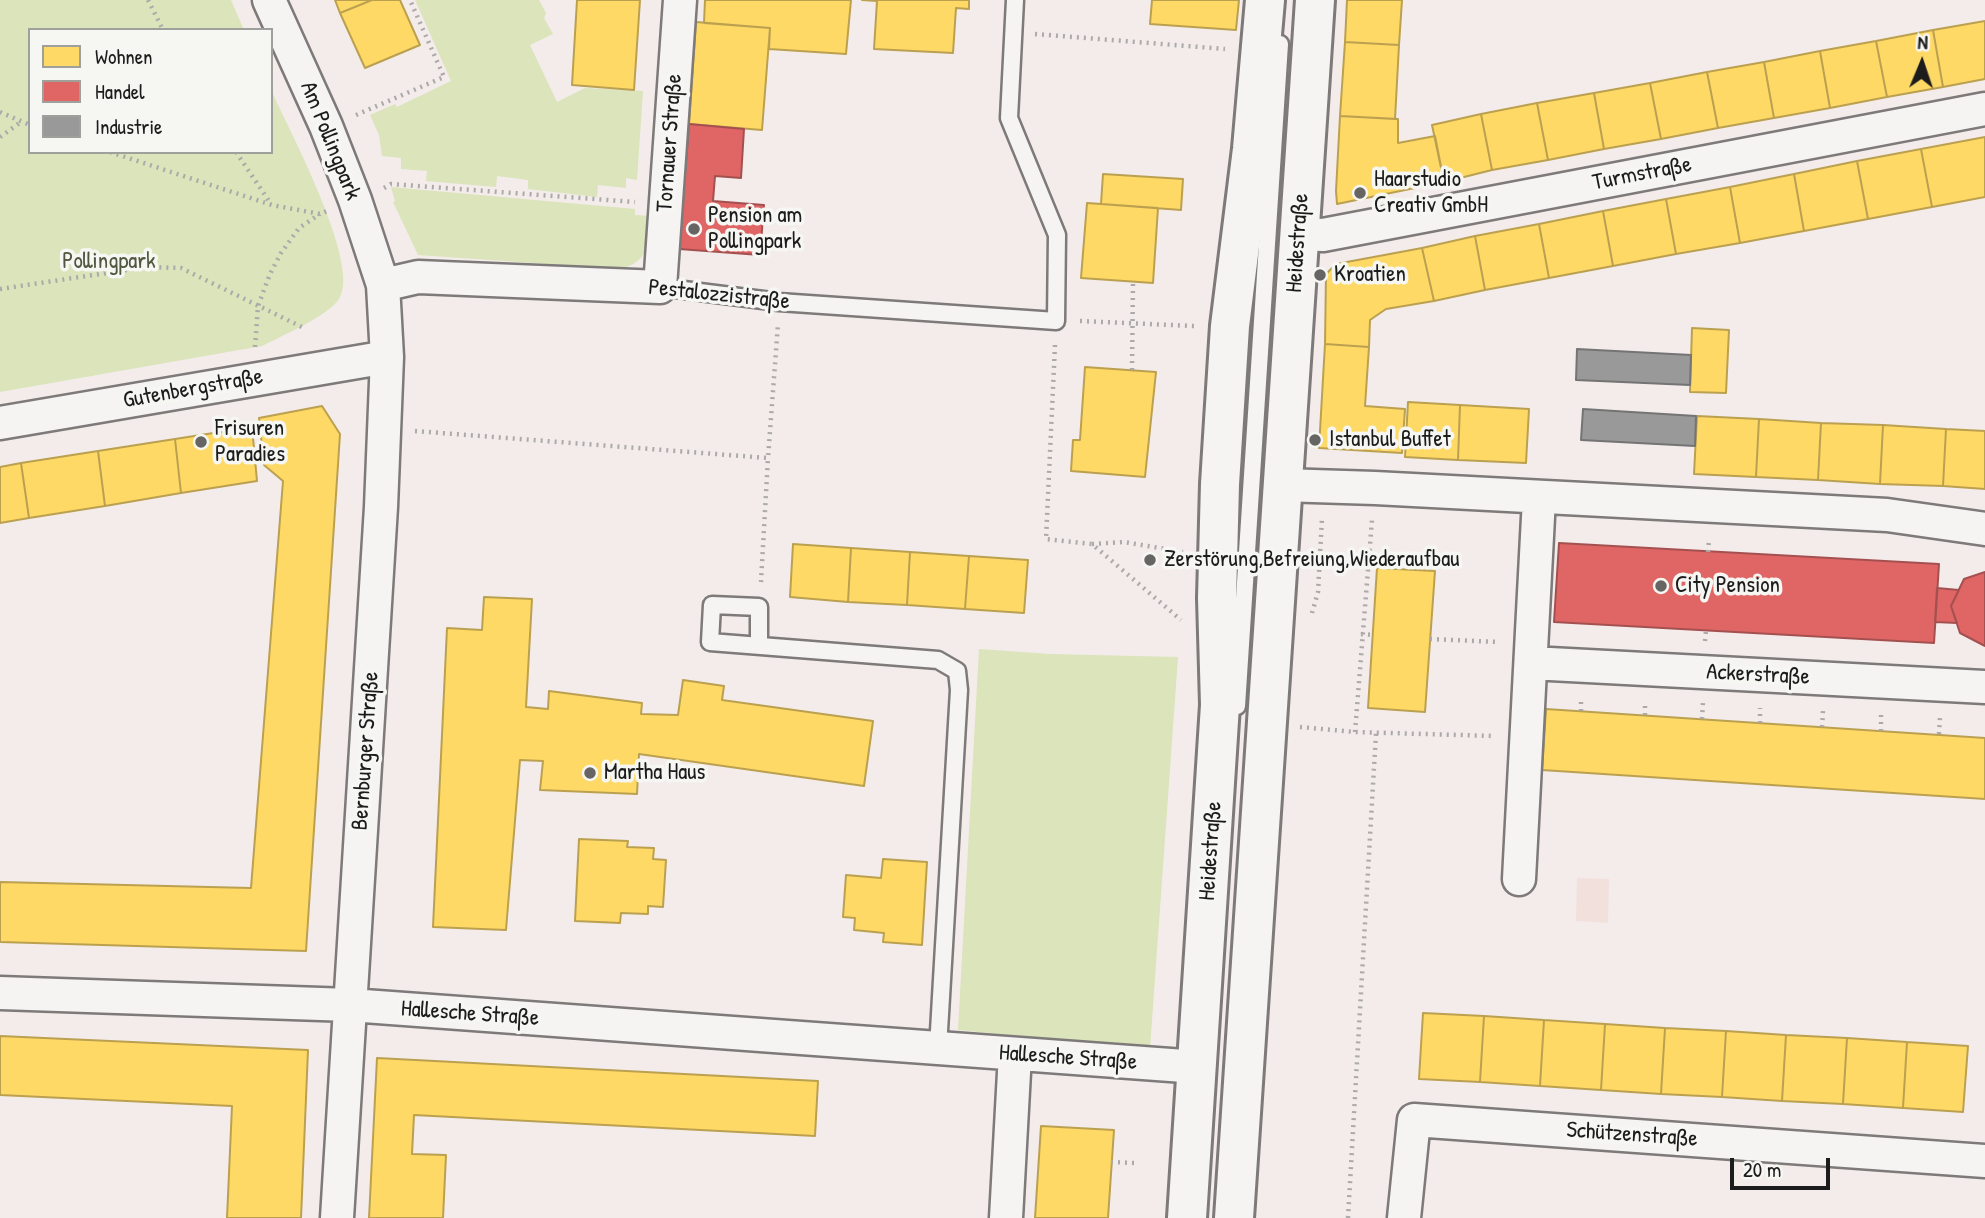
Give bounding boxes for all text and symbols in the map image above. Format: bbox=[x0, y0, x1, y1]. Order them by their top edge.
legend bbox=[28, 28, 273, 154]
north arrow bbox=[1887, 28, 1957, 98]
text: N bbox=[1917, 29, 1928, 55]
text: Wohnen bbox=[95, 42, 153, 71]
street label: Tornauer Straße bbox=[651, 73, 689, 213]
text: Handel bbox=[95, 77, 145, 106]
street label: Am Pollingpark bbox=[294, 78, 366, 204]
text: Industrie bbox=[95, 112, 162, 141]
street label: Turmstraße bbox=[1590, 151, 1694, 197]
place label: Haarstudio Creativ GmbH bbox=[1374, 166, 1488, 220]
marker: Haarstudio Creativ GmbH bbox=[1352, 185, 1368, 201]
street label: Heidestraße bbox=[1281, 193, 1315, 293]
place label: Pension am Pollingpark bbox=[708, 202, 802, 256]
marker: Pension am Pollingpark bbox=[686, 221, 702, 237]
park label: Pollingpark bbox=[62, 248, 156, 276]
place label: Kroatien bbox=[1334, 261, 1406, 289]
marker: Kroatien bbox=[1312, 267, 1328, 283]
street label: Pestalozzistraße bbox=[647, 274, 791, 316]
street label: Gutenbergstraße bbox=[121, 363, 265, 415]
place label: Frisuren Paradies bbox=[215, 415, 285, 469]
place label: Istanbul Buffet bbox=[1329, 426, 1451, 454]
marker: Istanbul Buffet bbox=[1307, 432, 1323, 448]
marker: Frisuren Paradies bbox=[193, 434, 209, 450]
place label: Zerstörung,Befreiung,Wiederaufbau bbox=[1164, 546, 1459, 574]
marker: Zerstörung,Befreiung,Wiederaufbau bbox=[1142, 552, 1158, 568]
place label: City Pension bbox=[1675, 572, 1780, 600]
marker: City Pension bbox=[1653, 578, 1669, 594]
street label: Ackerstraße bbox=[1706, 659, 1810, 691]
street label: Bernburger Straße bbox=[347, 671, 385, 831]
place label: Martha Haus bbox=[604, 759, 705, 787]
marker: Martha Haus bbox=[582, 765, 598, 781]
street label: Heidestraße bbox=[1194, 801, 1228, 901]
street label: Hallesche Straße bbox=[400, 995, 540, 1033]
street label: Hallesche Straße bbox=[998, 1039, 1138, 1077]
street label: Schützenstraße bbox=[1565, 1117, 1699, 1153]
scale bar bbox=[1733, 1144, 1833, 1188]
text: 20 m bbox=[1743, 1155, 1781, 1184]

